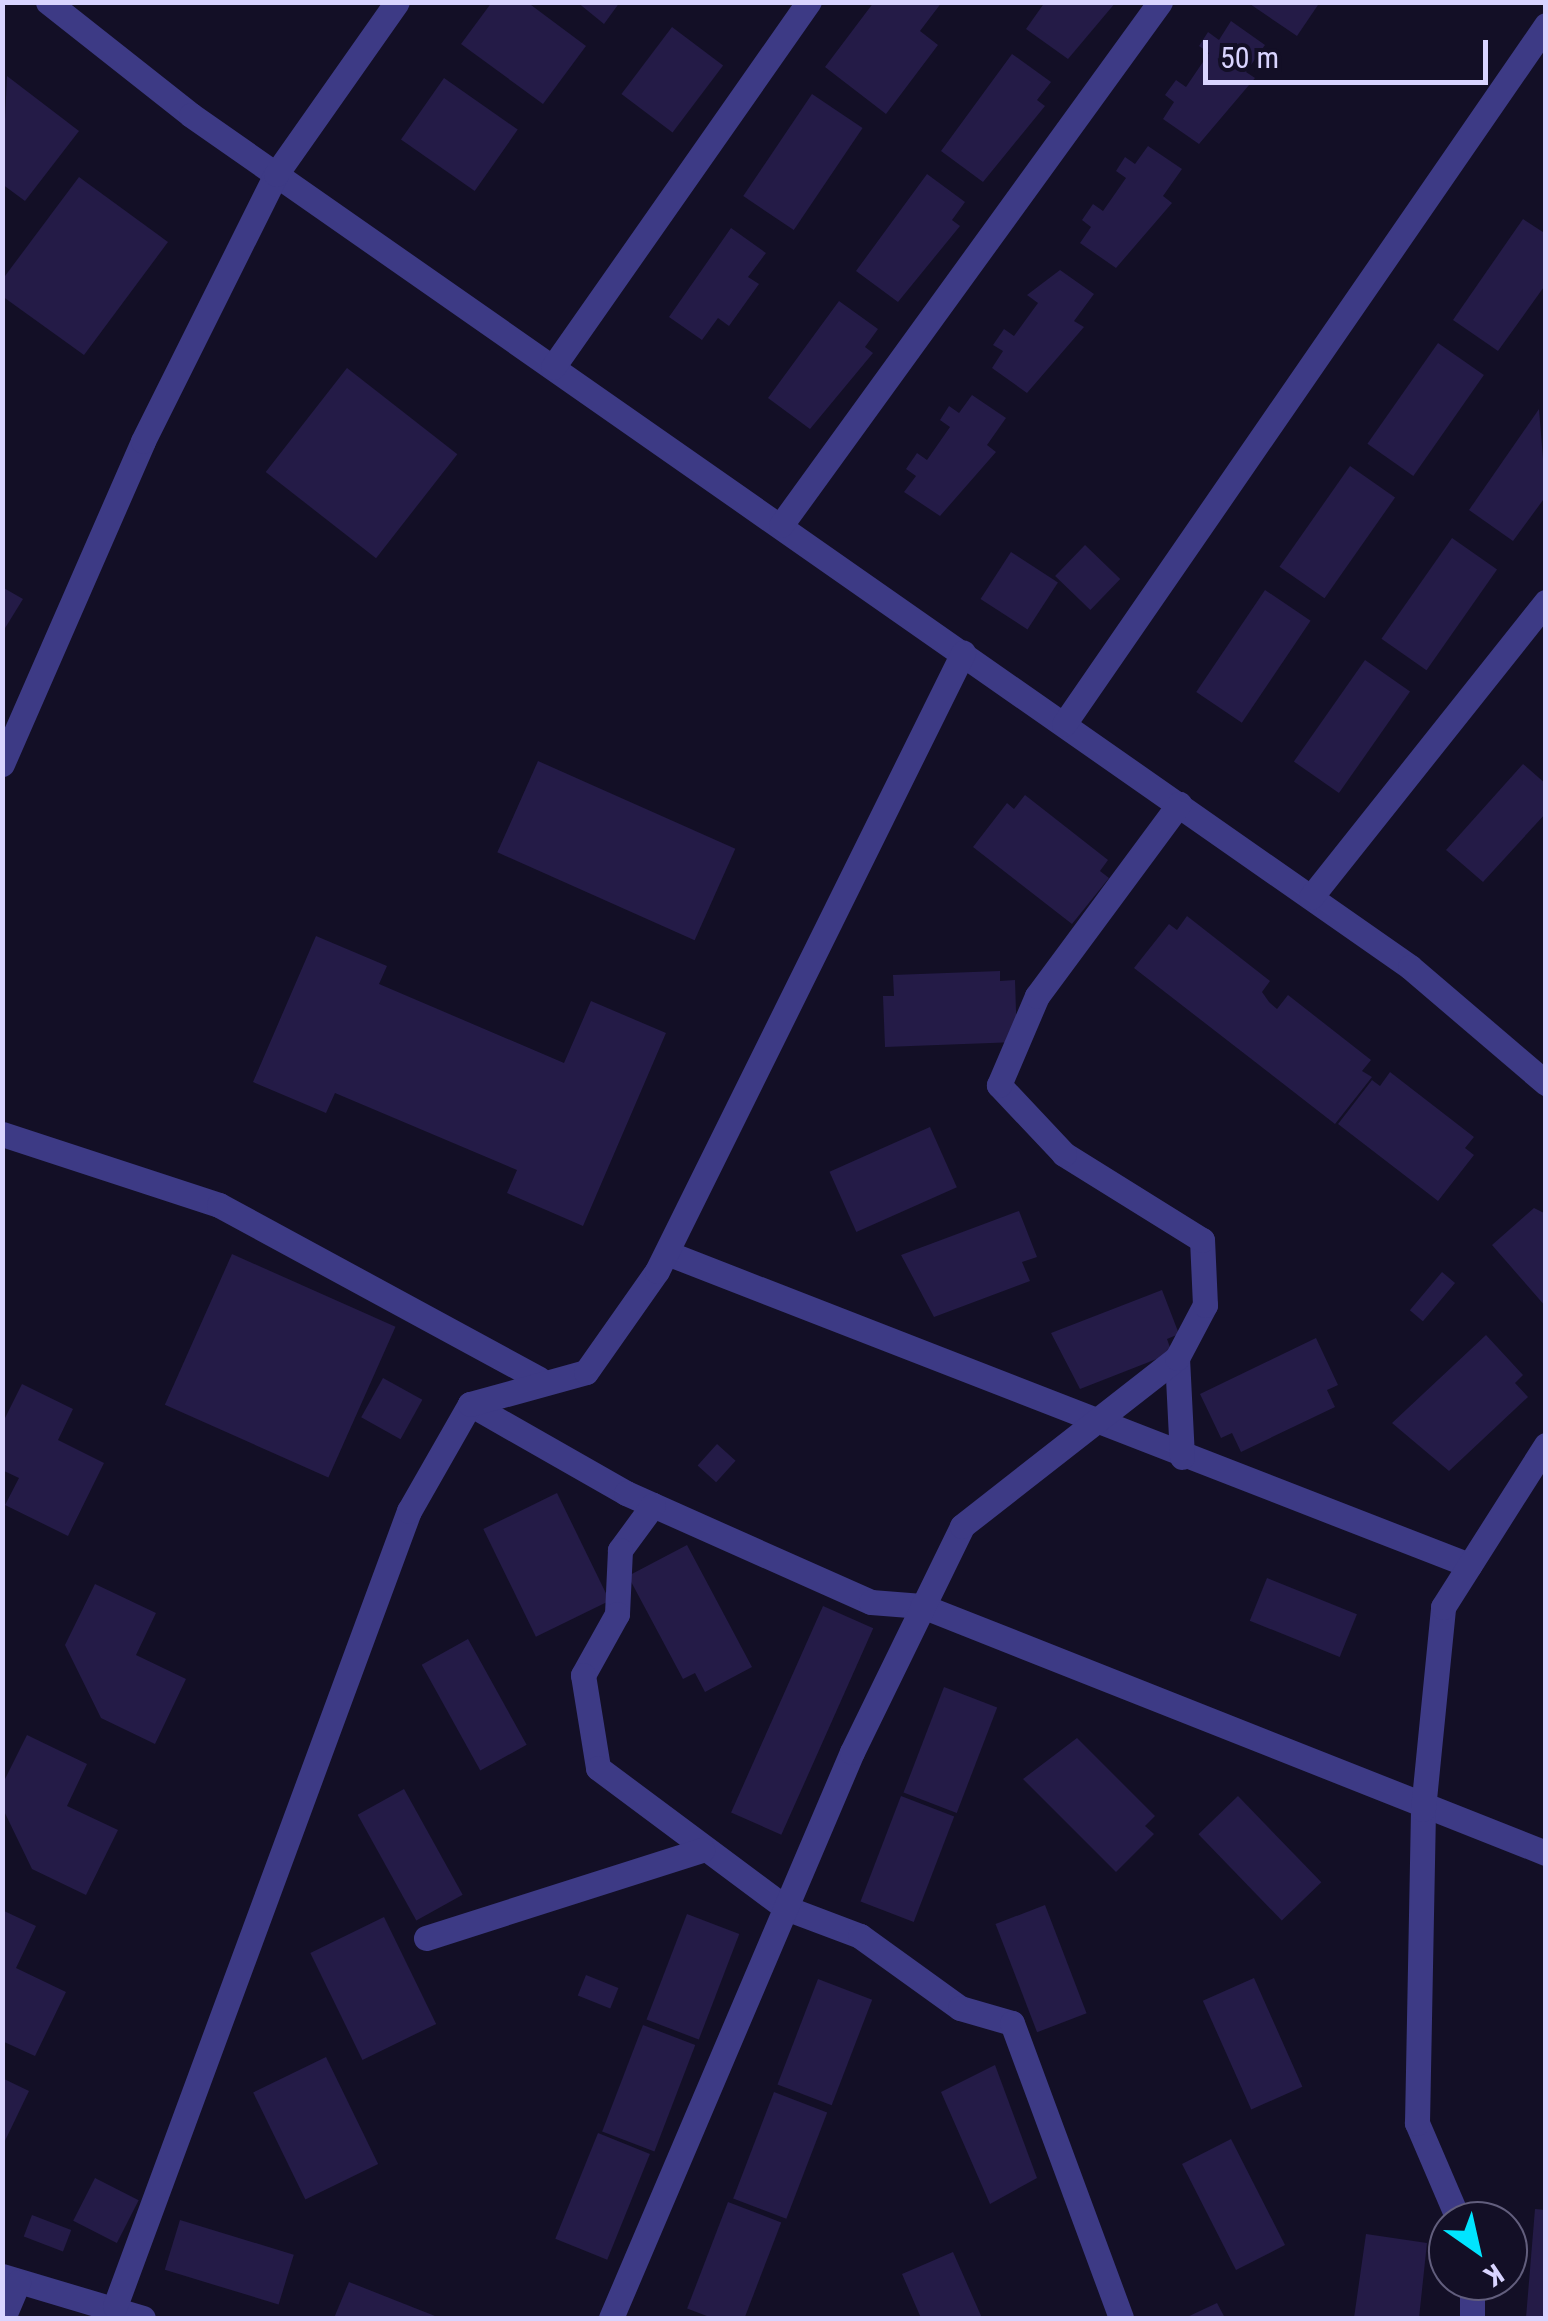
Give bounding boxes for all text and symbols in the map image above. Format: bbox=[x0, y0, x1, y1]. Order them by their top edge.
scale bar bbox=[1208, 20, 1493, 82]
text: 50 m bbox=[1220, 40, 1279, 75]
north arrow bbox=[1428, 2201, 1528, 2301]
text: K bbox=[1478, 2257, 1510, 2293]

